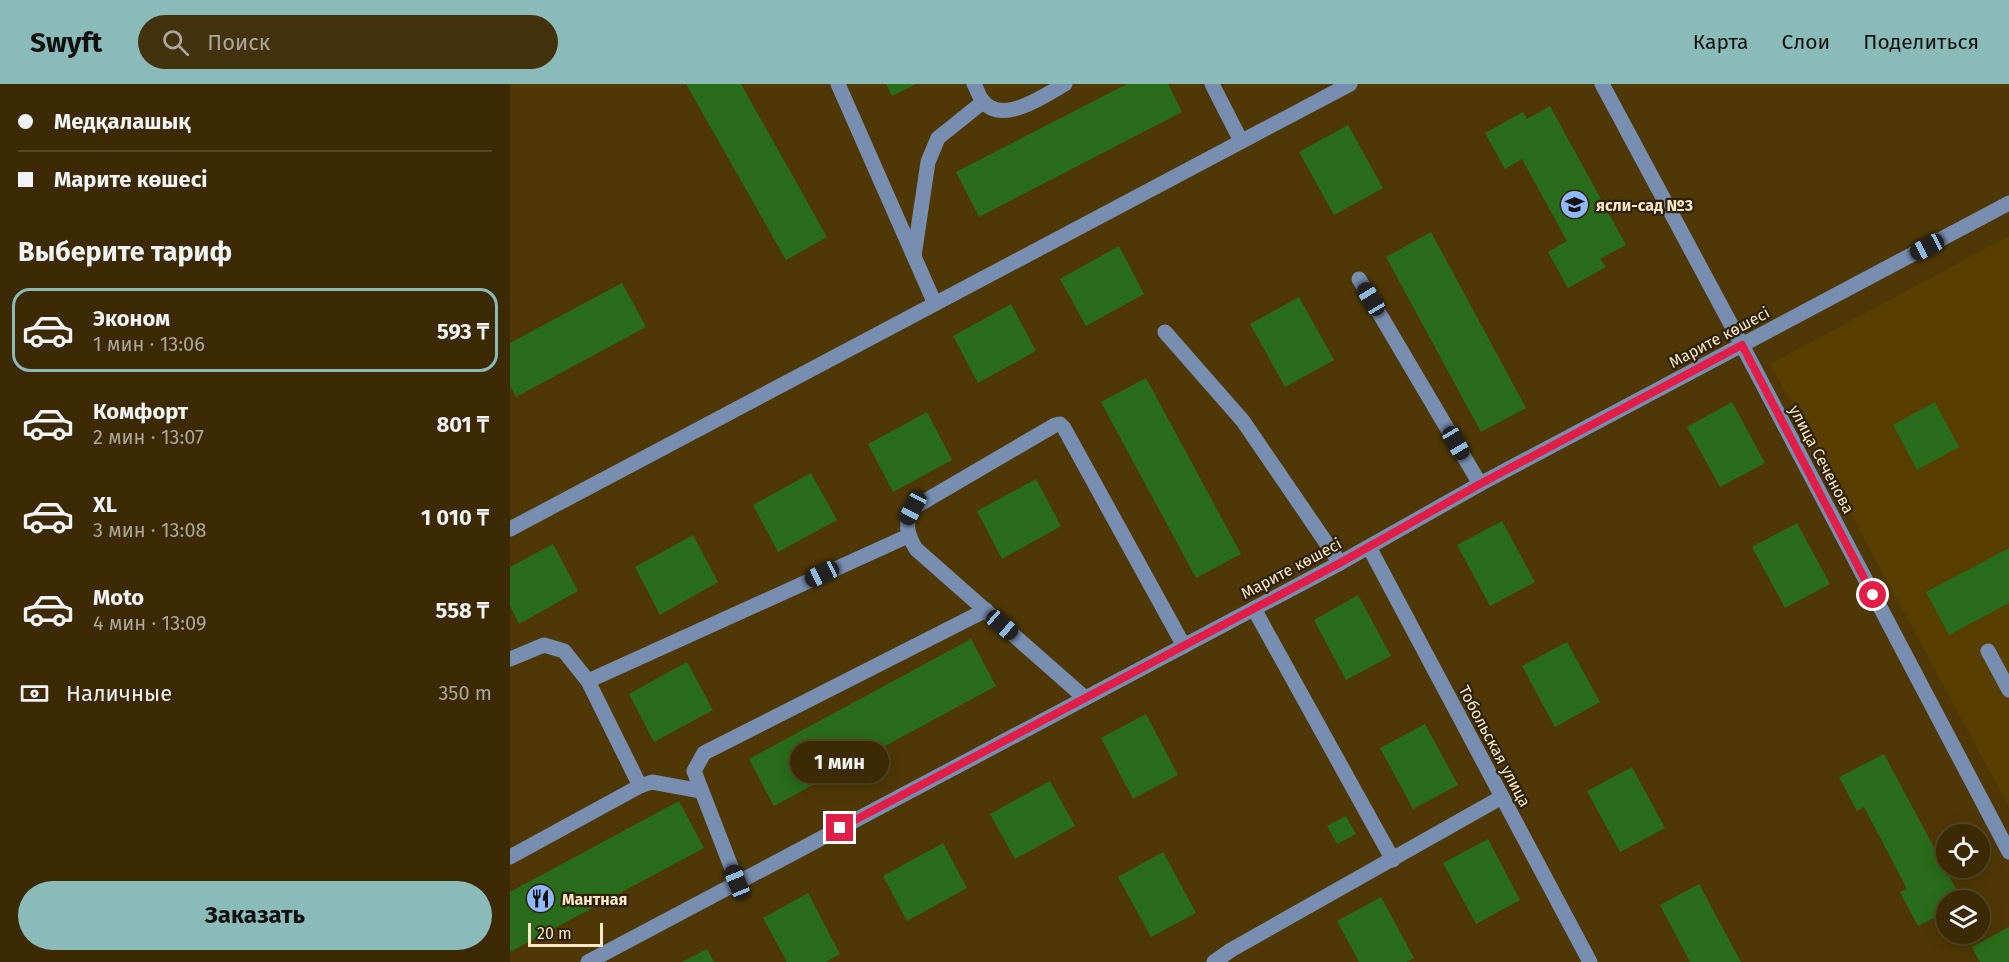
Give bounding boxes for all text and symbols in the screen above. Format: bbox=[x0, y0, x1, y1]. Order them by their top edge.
search box bbox=[138, 15, 558, 69]
text: Swyft bbox=[30, 26, 102, 59]
icon: search bbox=[159, 26, 192, 59]
text: Поиск bbox=[207, 29, 270, 56]
text: Карта bbox=[1693, 29, 1749, 55]
text: Слои bbox=[1782, 29, 1830, 55]
text: Поделиться bbox=[1863, 29, 1979, 55]
text: Медқалашық bbox=[54, 108, 190, 135]
text: Марите көшесі bbox=[54, 166, 207, 193]
school or university icon: ясли-сад №3 bbox=[1559, 189, 1591, 221]
place label: ясли-сад №3 bbox=[1596, 196, 1693, 215]
car bbox=[1907, 231, 1947, 263]
text: Выберите тариф bbox=[18, 236, 232, 268]
car bbox=[1354, 279, 1388, 319]
icon: car bbox=[21, 303, 75, 357]
street label: Марите көшесі bbox=[1666, 303, 1773, 372]
text: Эконом bbox=[93, 305, 170, 332]
text: 593 ₸ bbox=[437, 318, 489, 345]
text: 1 мин · 13:06 bbox=[93, 332, 205, 356]
icon: car bbox=[21, 396, 75, 450]
text: Комфорт bbox=[93, 398, 188, 425]
street label: улица Сеченова bbox=[1785, 402, 1858, 517]
text: 801 ₸ bbox=[436, 411, 489, 438]
car bbox=[1439, 423, 1473, 463]
text: 2 мин · 13:07 bbox=[93, 425, 204, 449]
car bbox=[897, 488, 929, 528]
icon: car bbox=[21, 489, 75, 543]
text: XL bbox=[93, 491, 117, 518]
text: 1 010 ₸ bbox=[421, 504, 489, 531]
text: 3 мин · 13:08 bbox=[93, 518, 207, 542]
street label: Марите көшесі bbox=[1238, 534, 1345, 603]
car bbox=[802, 558, 842, 590]
route start bbox=[1859, 581, 1886, 608]
icon: car bbox=[21, 582, 75, 636]
text: Moto bbox=[93, 584, 144, 611]
text: 558 ₸ bbox=[436, 597, 489, 624]
car bbox=[983, 606, 1021, 644]
text: 4 мин · 13:09 bbox=[93, 611, 207, 635]
icon: cash bbox=[18, 677, 51, 710]
text: Наличные bbox=[66, 680, 172, 707]
text: 350 m bbox=[438, 681, 492, 705]
street label: Тобольская улица bbox=[1455, 682, 1535, 810]
callout: 1 мин bbox=[790, 741, 890, 783]
text: 1 мин bbox=[814, 750, 865, 774]
route end bbox=[826, 814, 853, 841]
map controls bbox=[1936, 824, 1990, 944]
button: locate bbox=[1936, 824, 1990, 878]
car bbox=[722, 862, 752, 902]
button: Заказать bbox=[18, 881, 492, 950]
restaurant icon: Мантная bbox=[525, 883, 557, 915]
place label: Мантная bbox=[562, 890, 627, 909]
button: layers bbox=[1936, 890, 1990, 944]
scale bar bbox=[528, 920, 603, 948]
text: 20 m bbox=[537, 924, 572, 943]

